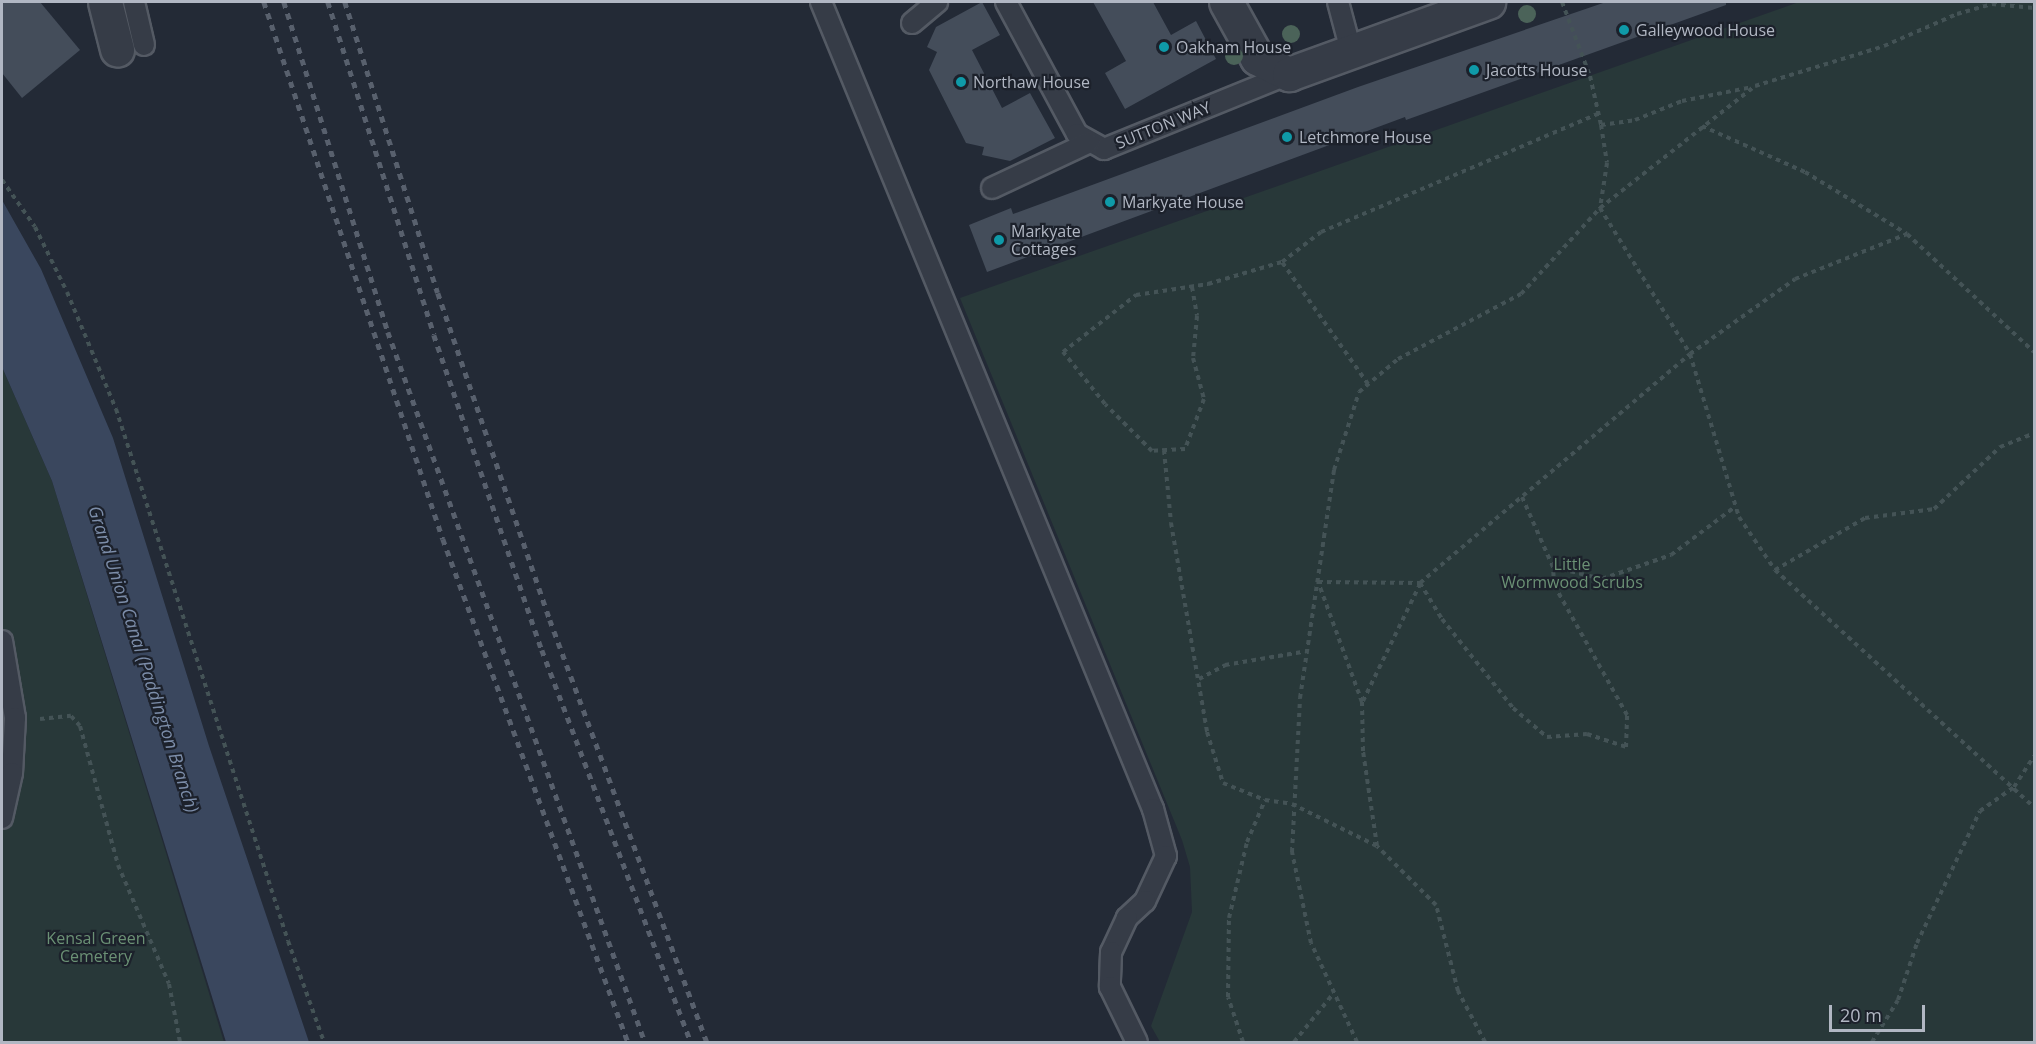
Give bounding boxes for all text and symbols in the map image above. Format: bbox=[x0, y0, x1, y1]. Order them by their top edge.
place label: Galleywood House bbox=[1636, 20, 1775, 40]
marker: Galleywood House bbox=[1617, 23, 1631, 37]
place label: Oakham House bbox=[1176, 37, 1291, 57]
marker: Oakham House bbox=[1157, 40, 1171, 54]
place label: Jacotts House bbox=[1486, 60, 1588, 80]
marker: Jacotts House bbox=[1467, 63, 1481, 77]
place label: Northaw House bbox=[973, 72, 1090, 92]
marker: Northaw House bbox=[954, 75, 968, 89]
street label: SUTTON WAY bbox=[1113, 97, 1213, 153]
place label: Letchmore House bbox=[1299, 127, 1431, 147]
marker: Letchmore House bbox=[1280, 130, 1294, 144]
place label: Markyate House bbox=[1122, 192, 1244, 212]
marker: Markyate House bbox=[1103, 195, 1117, 209]
place label: Markyate Cottages bbox=[1011, 221, 1081, 259]
marker: Markyate Cottages bbox=[992, 233, 1006, 247]
water label: Grand Union Canal (Paddington Branch) bbox=[84, 503, 204, 815]
park label: Little Wormwood Scrubs bbox=[1501, 554, 1643, 592]
park label: Kensal Green Cemetery bbox=[46, 928, 146, 966]
scale bar bbox=[1832, 993, 1928, 1031]
text: 20 m bbox=[1840, 1003, 1882, 1027]

